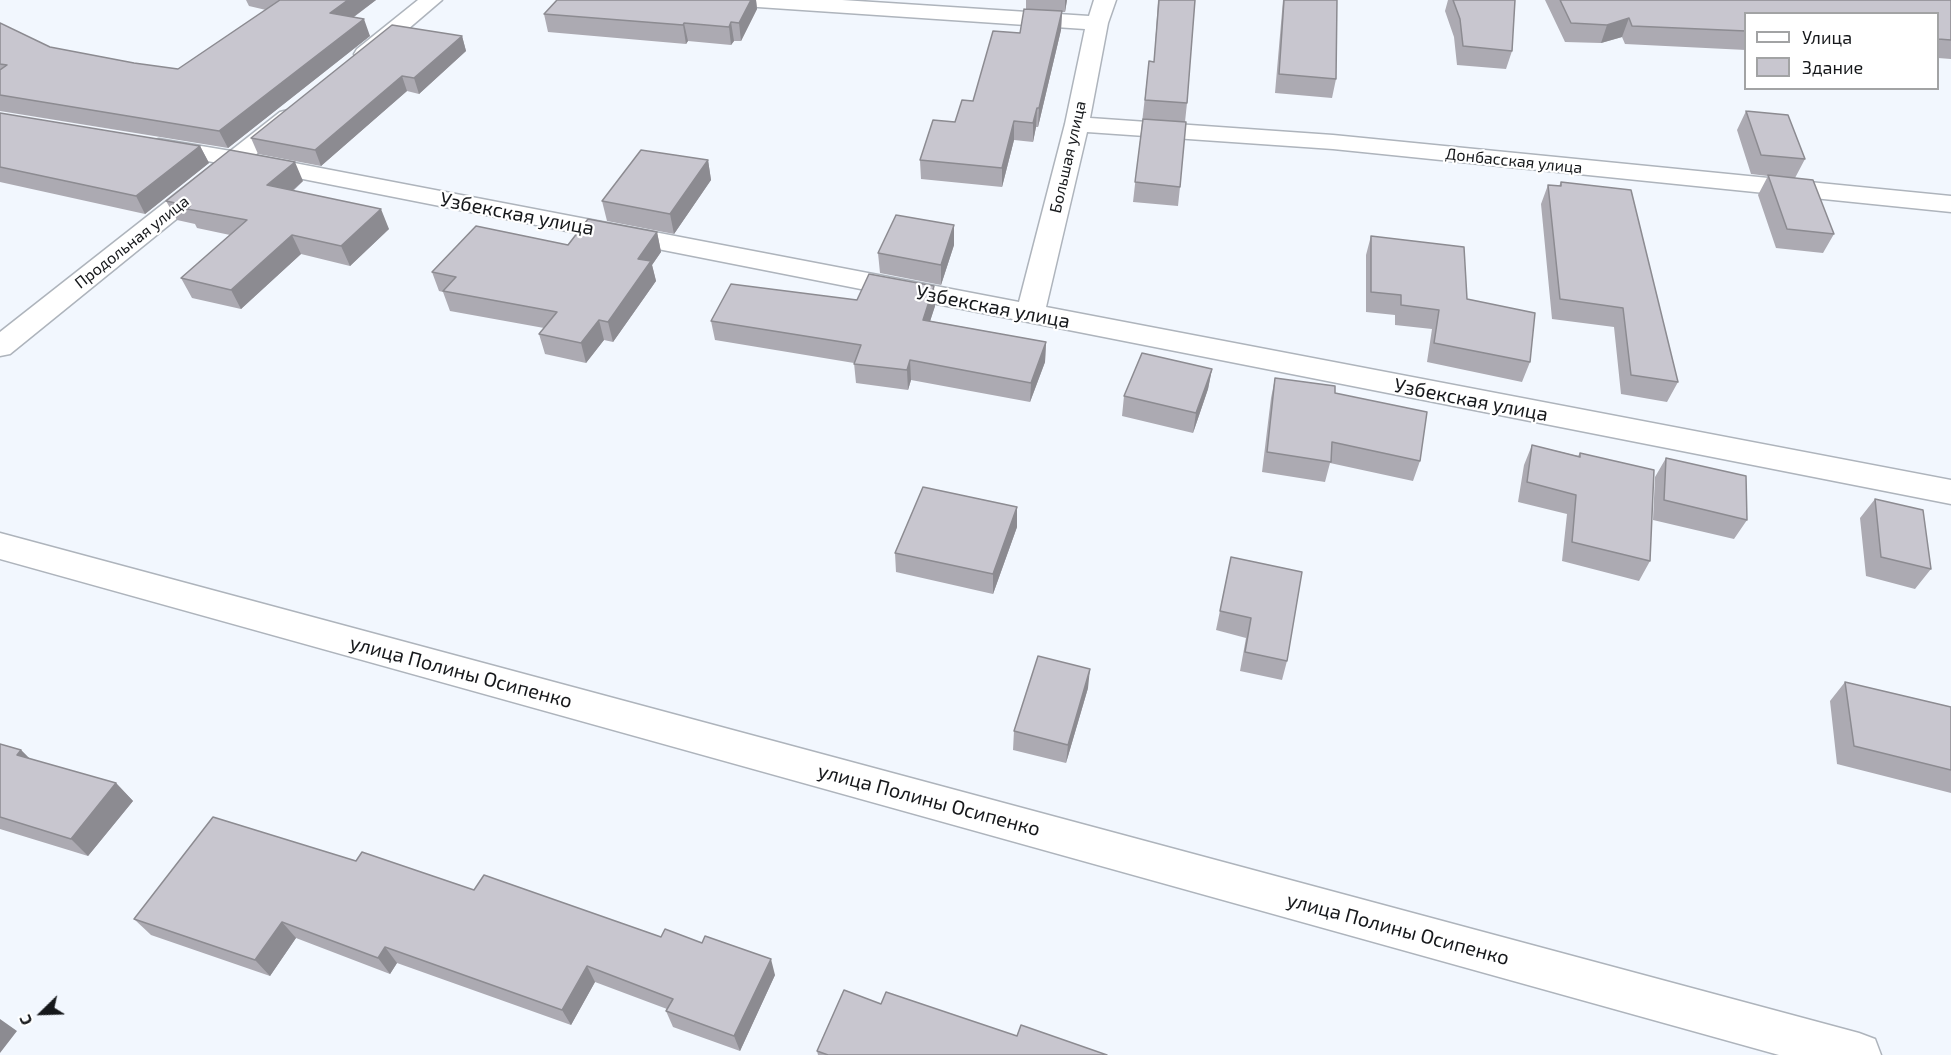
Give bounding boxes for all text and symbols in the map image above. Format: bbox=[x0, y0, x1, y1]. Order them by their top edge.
legend bbox=[1744, 12, 1939, 90]
text: Улица bbox=[1802, 26, 1852, 48]
text: Здание bbox=[1802, 56, 1863, 78]
street label: Большая улица bbox=[1046, 99, 1090, 215]
street label: Донбасская улица bbox=[1445, 144, 1583, 178]
street label: Узбекская улица bbox=[438, 187, 596, 241]
street label: Продольная улица bbox=[71, 191, 193, 293]
street label: Узбекская улица bbox=[914, 280, 1072, 334]
street label: Узбекская улица bbox=[1392, 373, 1550, 427]
street label: улица Полины Осипенко bbox=[347, 631, 575, 713]
street label: улица Полины Осипенко bbox=[815, 759, 1043, 841]
street label: улица Полины Осипенко bbox=[1284, 888, 1512, 970]
north arrow bbox=[12, 983, 72, 1043]
text: С bbox=[14, 1012, 36, 1028]

